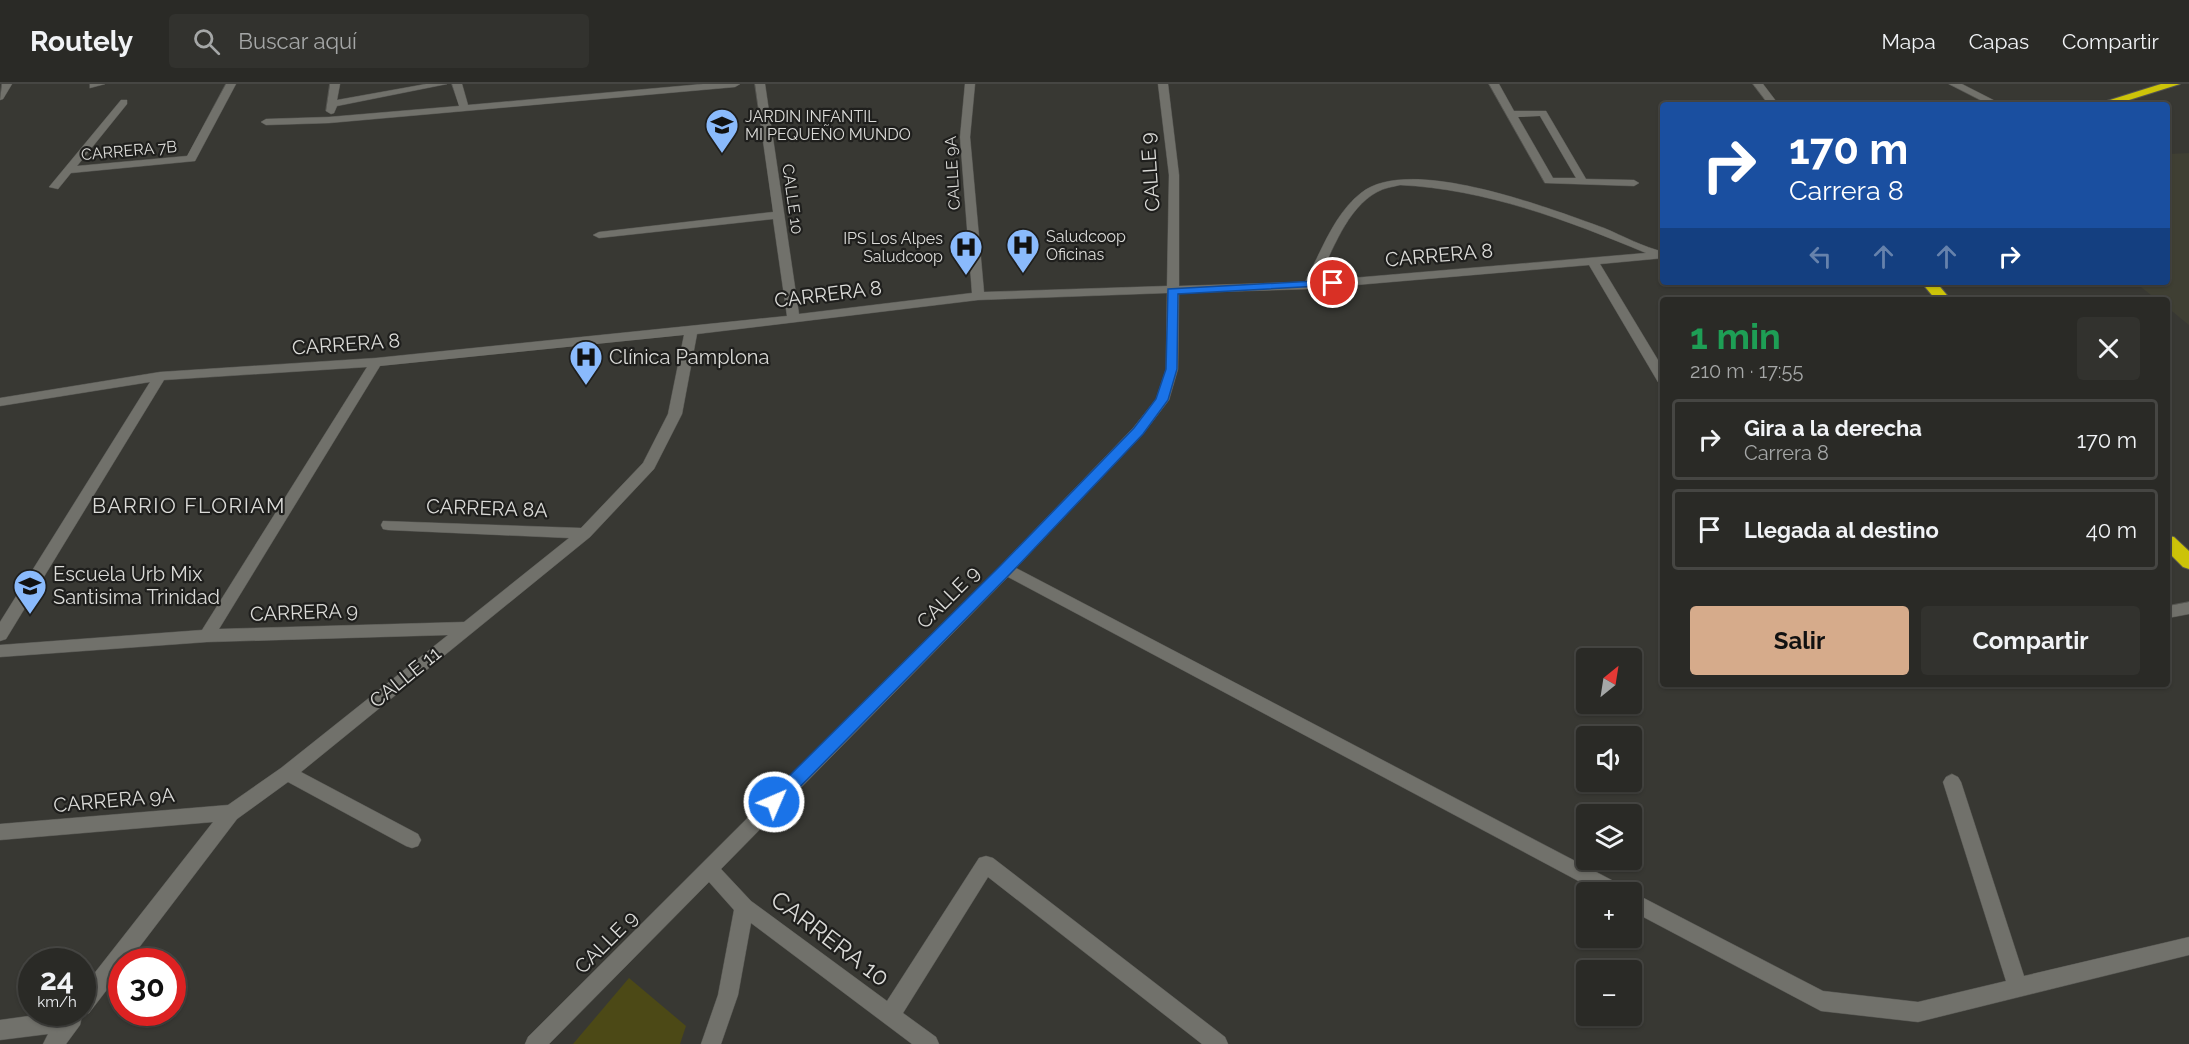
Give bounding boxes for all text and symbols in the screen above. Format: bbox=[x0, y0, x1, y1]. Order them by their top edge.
search box bbox=[169, 14, 589, 68]
text: Routely bbox=[30, 25, 133, 58]
icon: search bbox=[190, 25, 223, 58]
text: Buscar aquí bbox=[238, 28, 357, 54]
text: Mapa bbox=[1881, 29, 1936, 54]
text: Capas bbox=[1969, 29, 2029, 54]
text: Compartir bbox=[2062, 29, 2159, 54]
school or university icon: JARDIN INFANTIL MI PEQUEÑO MUNDO bbox=[704, 107, 740, 154]
place label: JARDIN INFANTIL MI PEQUEÑO MUNDO bbox=[745, 107, 911, 144]
text: 170 m bbox=[1789, 125, 1908, 174]
icon: right bbox=[1690, 126, 1768, 204]
street label: CALLE 9 bbox=[1135, 132, 1165, 212]
street label: CALLE 9A bbox=[941, 135, 964, 211]
street label: CARRERA 7B bbox=[80, 137, 178, 164]
street label: CALLE 10 bbox=[778, 163, 807, 235]
text: Carrera 8 bbox=[1789, 175, 1904, 206]
hospital icon: Saludcoop Oficinas bbox=[1005, 227, 1041, 274]
place label: Saludcoop Oficinas bbox=[1046, 227, 1126, 264]
place label: IPS Los Alpes Saludcoop bbox=[843, 229, 943, 266]
hospital icon: IPS Los Alpes Saludcoop bbox=[948, 229, 984, 276]
street label: CARRERA 8 bbox=[1384, 238, 1494, 272]
icon: left bbox=[1804, 240, 1837, 273]
icon: ahead bbox=[1867, 240, 1900, 273]
icon: ahead bbox=[1930, 240, 1963, 273]
icon: right bbox=[1993, 240, 2026, 273]
pin bbox=[1307, 257, 1358, 308]
icon: arrive bbox=[1316, 266, 1349, 299]
street label: CARRERA 8 bbox=[773, 275, 883, 313]
text: 1 min bbox=[1690, 315, 1781, 357]
button: close bbox=[2077, 317, 2140, 380]
street label: CARRERA 8 bbox=[291, 328, 401, 360]
hospital icon: Clínica Pamplona bbox=[568, 339, 604, 386]
place label: Clínica Pamplona bbox=[609, 345, 769, 369]
text: 210 m · 17:55 bbox=[1690, 359, 1803, 383]
text: Gira a la derecha bbox=[1744, 415, 1922, 441]
icon: right bbox=[1693, 423, 1726, 456]
text: 170 m bbox=[2077, 427, 2137, 453]
text: Carrera 8 bbox=[1744, 441, 1829, 465]
district label: BARRIO FLORIAM bbox=[92, 493, 286, 518]
street label: CARRERA 8A bbox=[426, 494, 549, 522]
icon: arrive bbox=[1693, 513, 1726, 546]
text: Llegada al destino bbox=[1744, 517, 1939, 543]
text: 40 m bbox=[2086, 517, 2137, 543]
street label: CALLE 9 bbox=[911, 560, 985, 634]
place label: Escuela Urb Mix Santisima Trinidad bbox=[53, 562, 220, 609]
school or university icon: Escuela Urb Mix Santisima Trinidad bbox=[12, 568, 48, 615]
street label: CARRERA 9 bbox=[250, 598, 358, 626]
button: Salir bbox=[1690, 606, 1909, 675]
button: Compartir bbox=[1921, 606, 2140, 675]
street label: CALLE 11 bbox=[365, 641, 446, 713]
north arrow bbox=[1576, 648, 1642, 714]
map controls bbox=[1576, 648, 1642, 1026]
button: sound bbox=[1576, 726, 1642, 792]
position arrow bbox=[742, 770, 806, 834]
street label: CARRERA 9A bbox=[52, 783, 176, 817]
button: layers bbox=[1576, 804, 1642, 870]
button: + bbox=[1576, 882, 1642, 948]
street label: CARRERA 10 bbox=[765, 885, 895, 992]
street label: CALLE 9 bbox=[569, 905, 643, 979]
speed limit sign: 30 bbox=[108, 948, 186, 1026]
button: − bbox=[1576, 960, 1642, 1026]
text: 24 bbox=[40, 962, 74, 997]
text: km/h bbox=[37, 993, 77, 1011]

